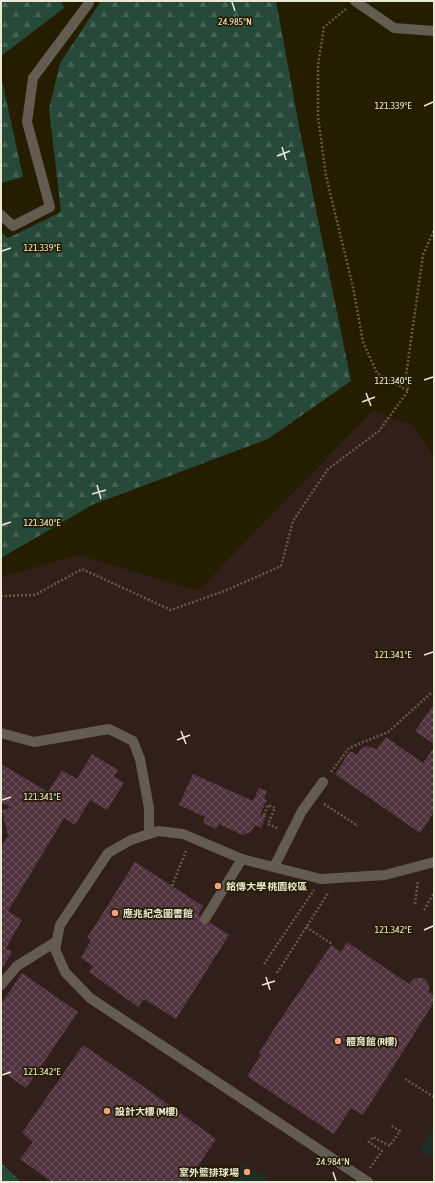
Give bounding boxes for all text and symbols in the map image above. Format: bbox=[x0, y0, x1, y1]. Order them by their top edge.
text: 24.985°N bbox=[218, 16, 252, 27]
text: 121.339°E bbox=[375, 100, 412, 111]
text: 121.339°E bbox=[24, 242, 61, 253]
text: 121.340°E bbox=[375, 375, 412, 386]
text: 121.340°E bbox=[24, 517, 61, 528]
text: 121.341°E bbox=[375, 649, 412, 660]
text: 121.341°E bbox=[24, 791, 61, 802]
marker: 銘傳大學 桃園校區 bbox=[213, 881, 223, 891]
place label: 銘傳大學 桃園校區 bbox=[226, 881, 307, 892]
marker: 應兆紀念圖書館 bbox=[110, 908, 120, 918]
place label: 應兆紀念圖書館 bbox=[123, 908, 193, 919]
text: 121.342°E bbox=[375, 924, 412, 935]
marker: 體育館 (R樓) bbox=[333, 1036, 343, 1046]
place label: 體育館 (R樓) bbox=[346, 1036, 397, 1047]
text: 121.342°E bbox=[24, 1066, 61, 1077]
marker: 設計大樓 (M樓) bbox=[102, 1106, 112, 1116]
place label: 設計大樓 (M樓) bbox=[115, 1106, 178, 1117]
text: 24.984°N bbox=[316, 1156, 350, 1167]
place label: 室外籃排球場 bbox=[179, 1167, 239, 1178]
marker: 室外籃排球場 bbox=[242, 1167, 252, 1177]

